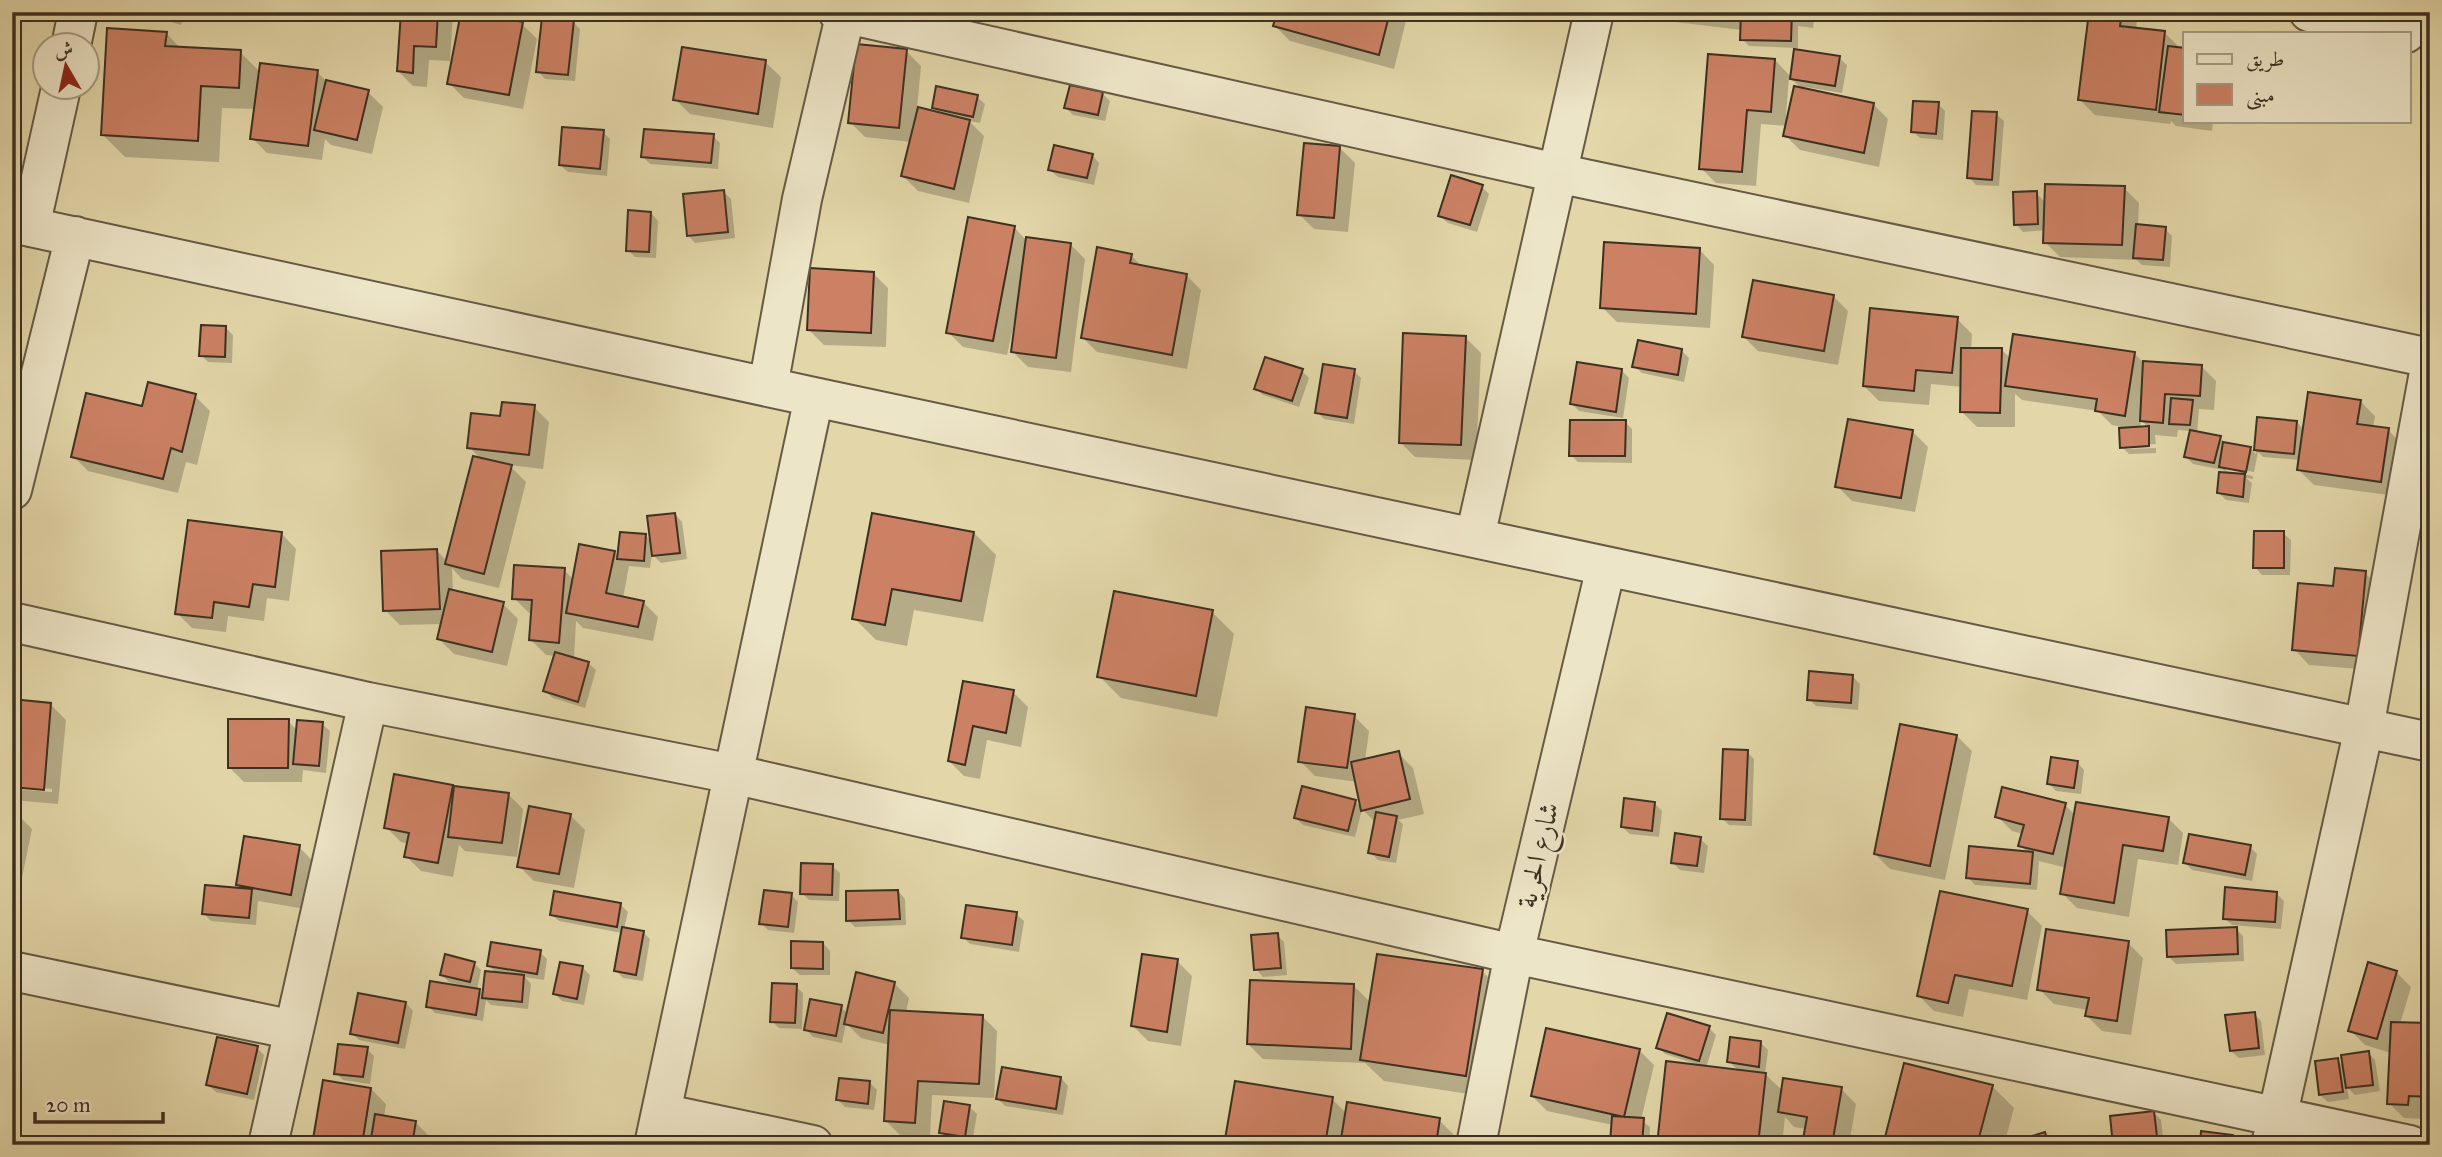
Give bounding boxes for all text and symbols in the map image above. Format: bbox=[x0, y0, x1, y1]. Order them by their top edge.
north arrow bbox=[32, 32, 102, 102]
legend bbox=[2183, 32, 2410, 122]
text: ش bbox=[52, 37, 75, 63]
text: طريق bbox=[2246, 46, 2284, 72]
text: مبنى bbox=[2246, 82, 2275, 110]
street label: شارع الحرية bbox=[1508, 799, 1572, 913]
scale bar bbox=[35, 1080, 163, 1124]
text: 20 m bbox=[46, 1092, 91, 1118]

